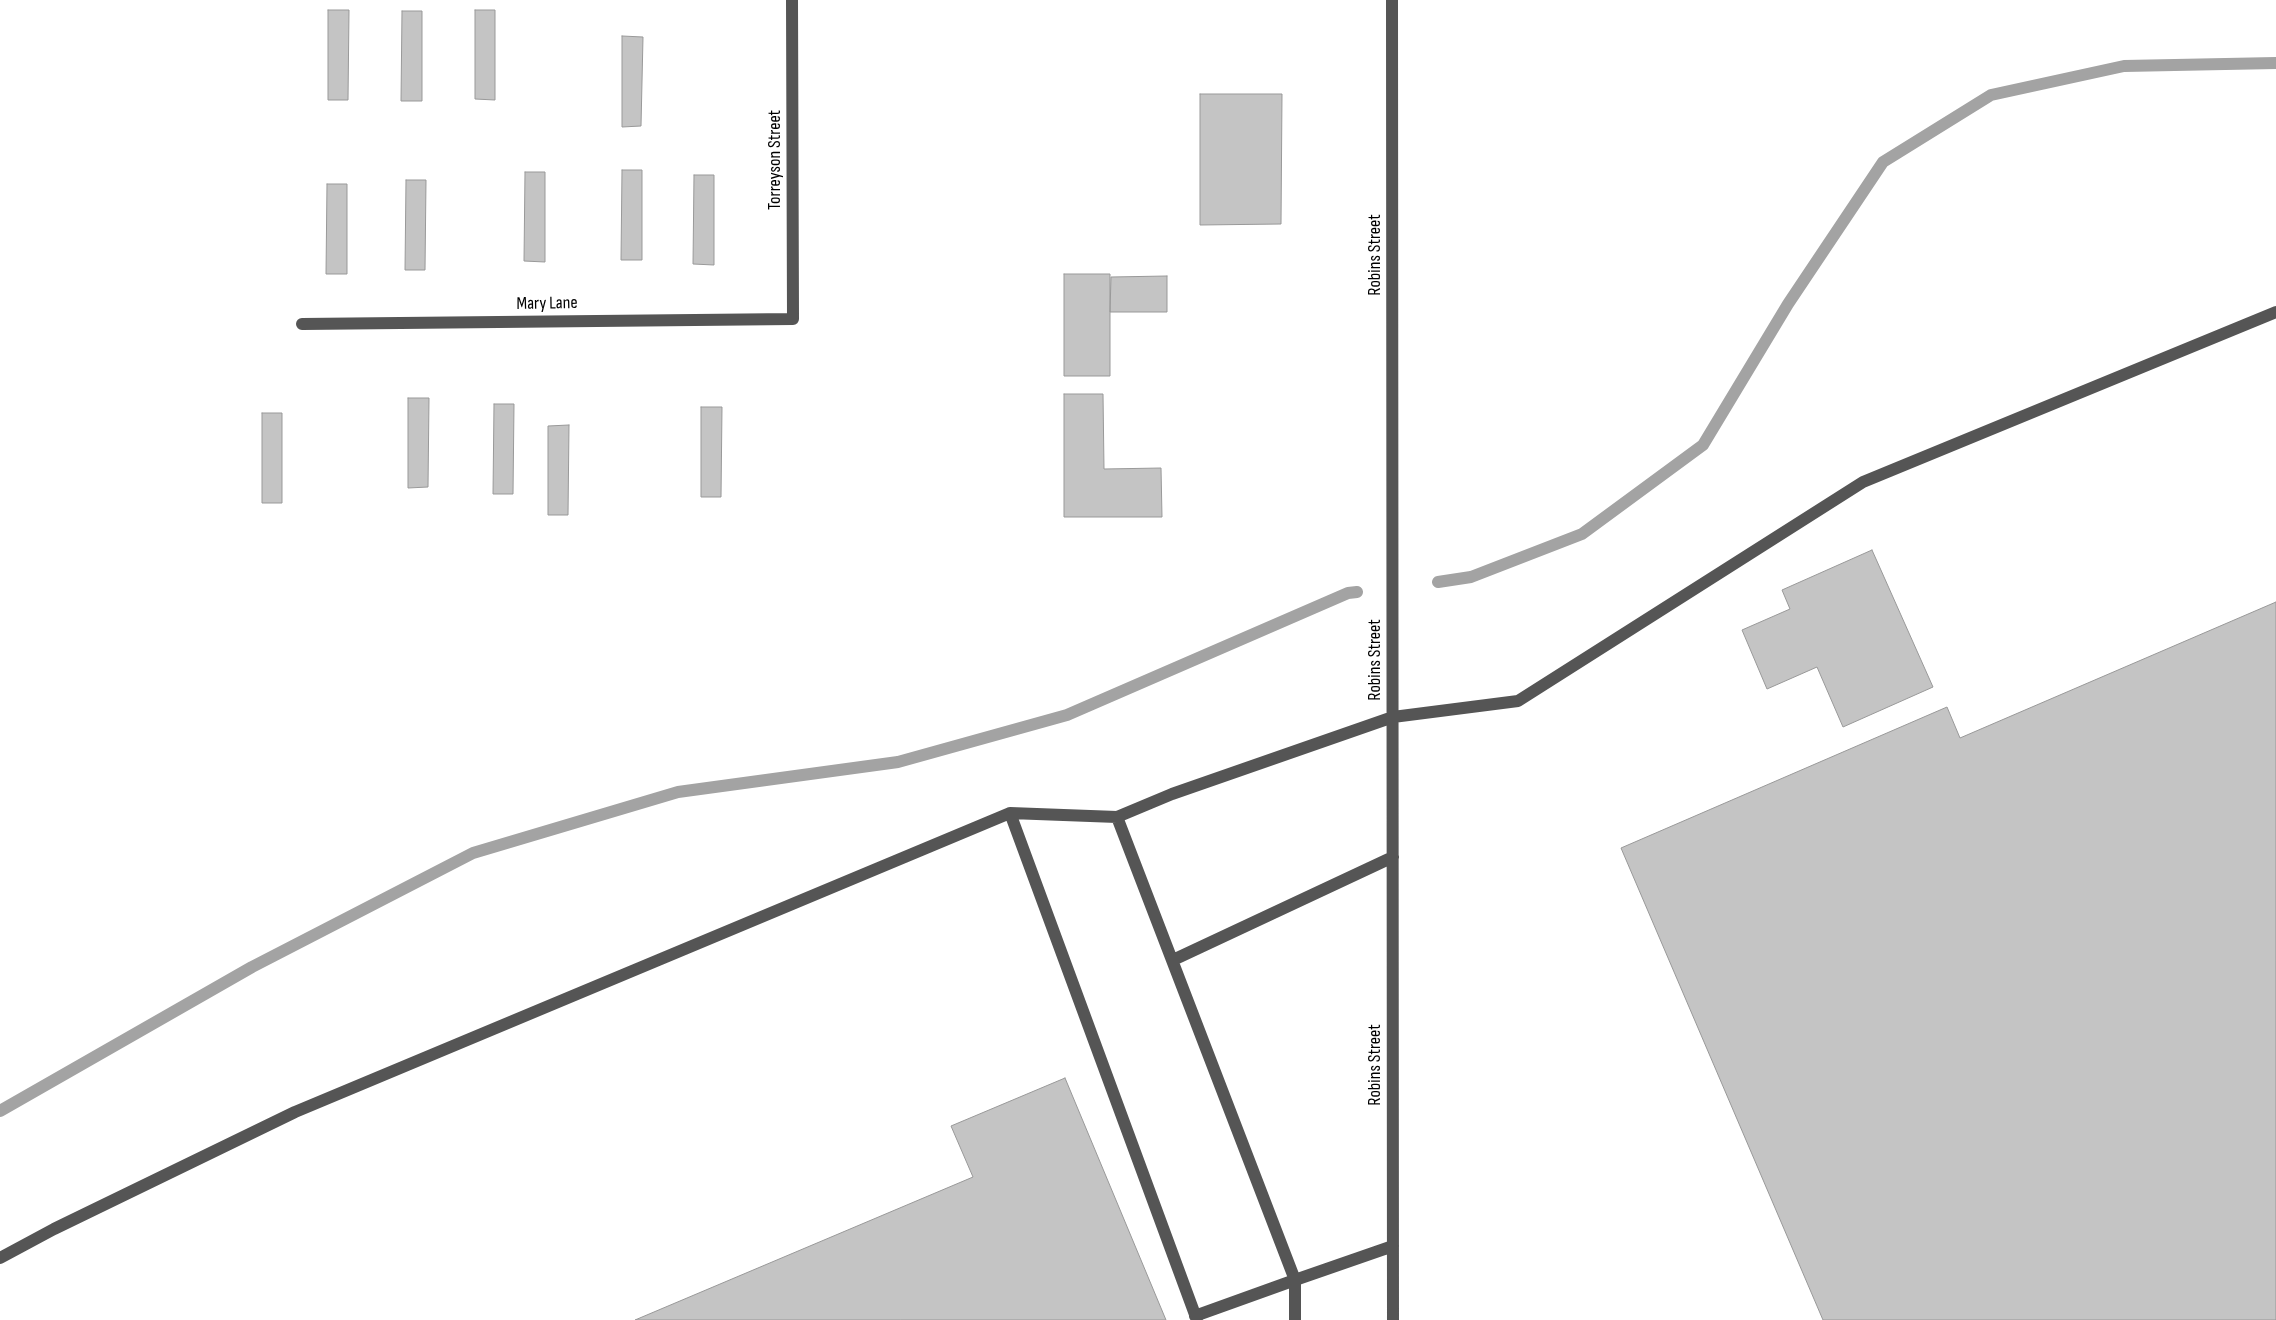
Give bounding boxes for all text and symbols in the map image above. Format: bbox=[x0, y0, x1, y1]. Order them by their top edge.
street label: Torreyson Street bbox=[764, 110, 786, 210]
street label: Robins Street bbox=[1364, 214, 1386, 296]
street label: Mary Lane bbox=[516, 293, 578, 315]
street label: Robins Street bbox=[1364, 619, 1386, 701]
street label: Robins Street bbox=[1364, 1024, 1386, 1106]

